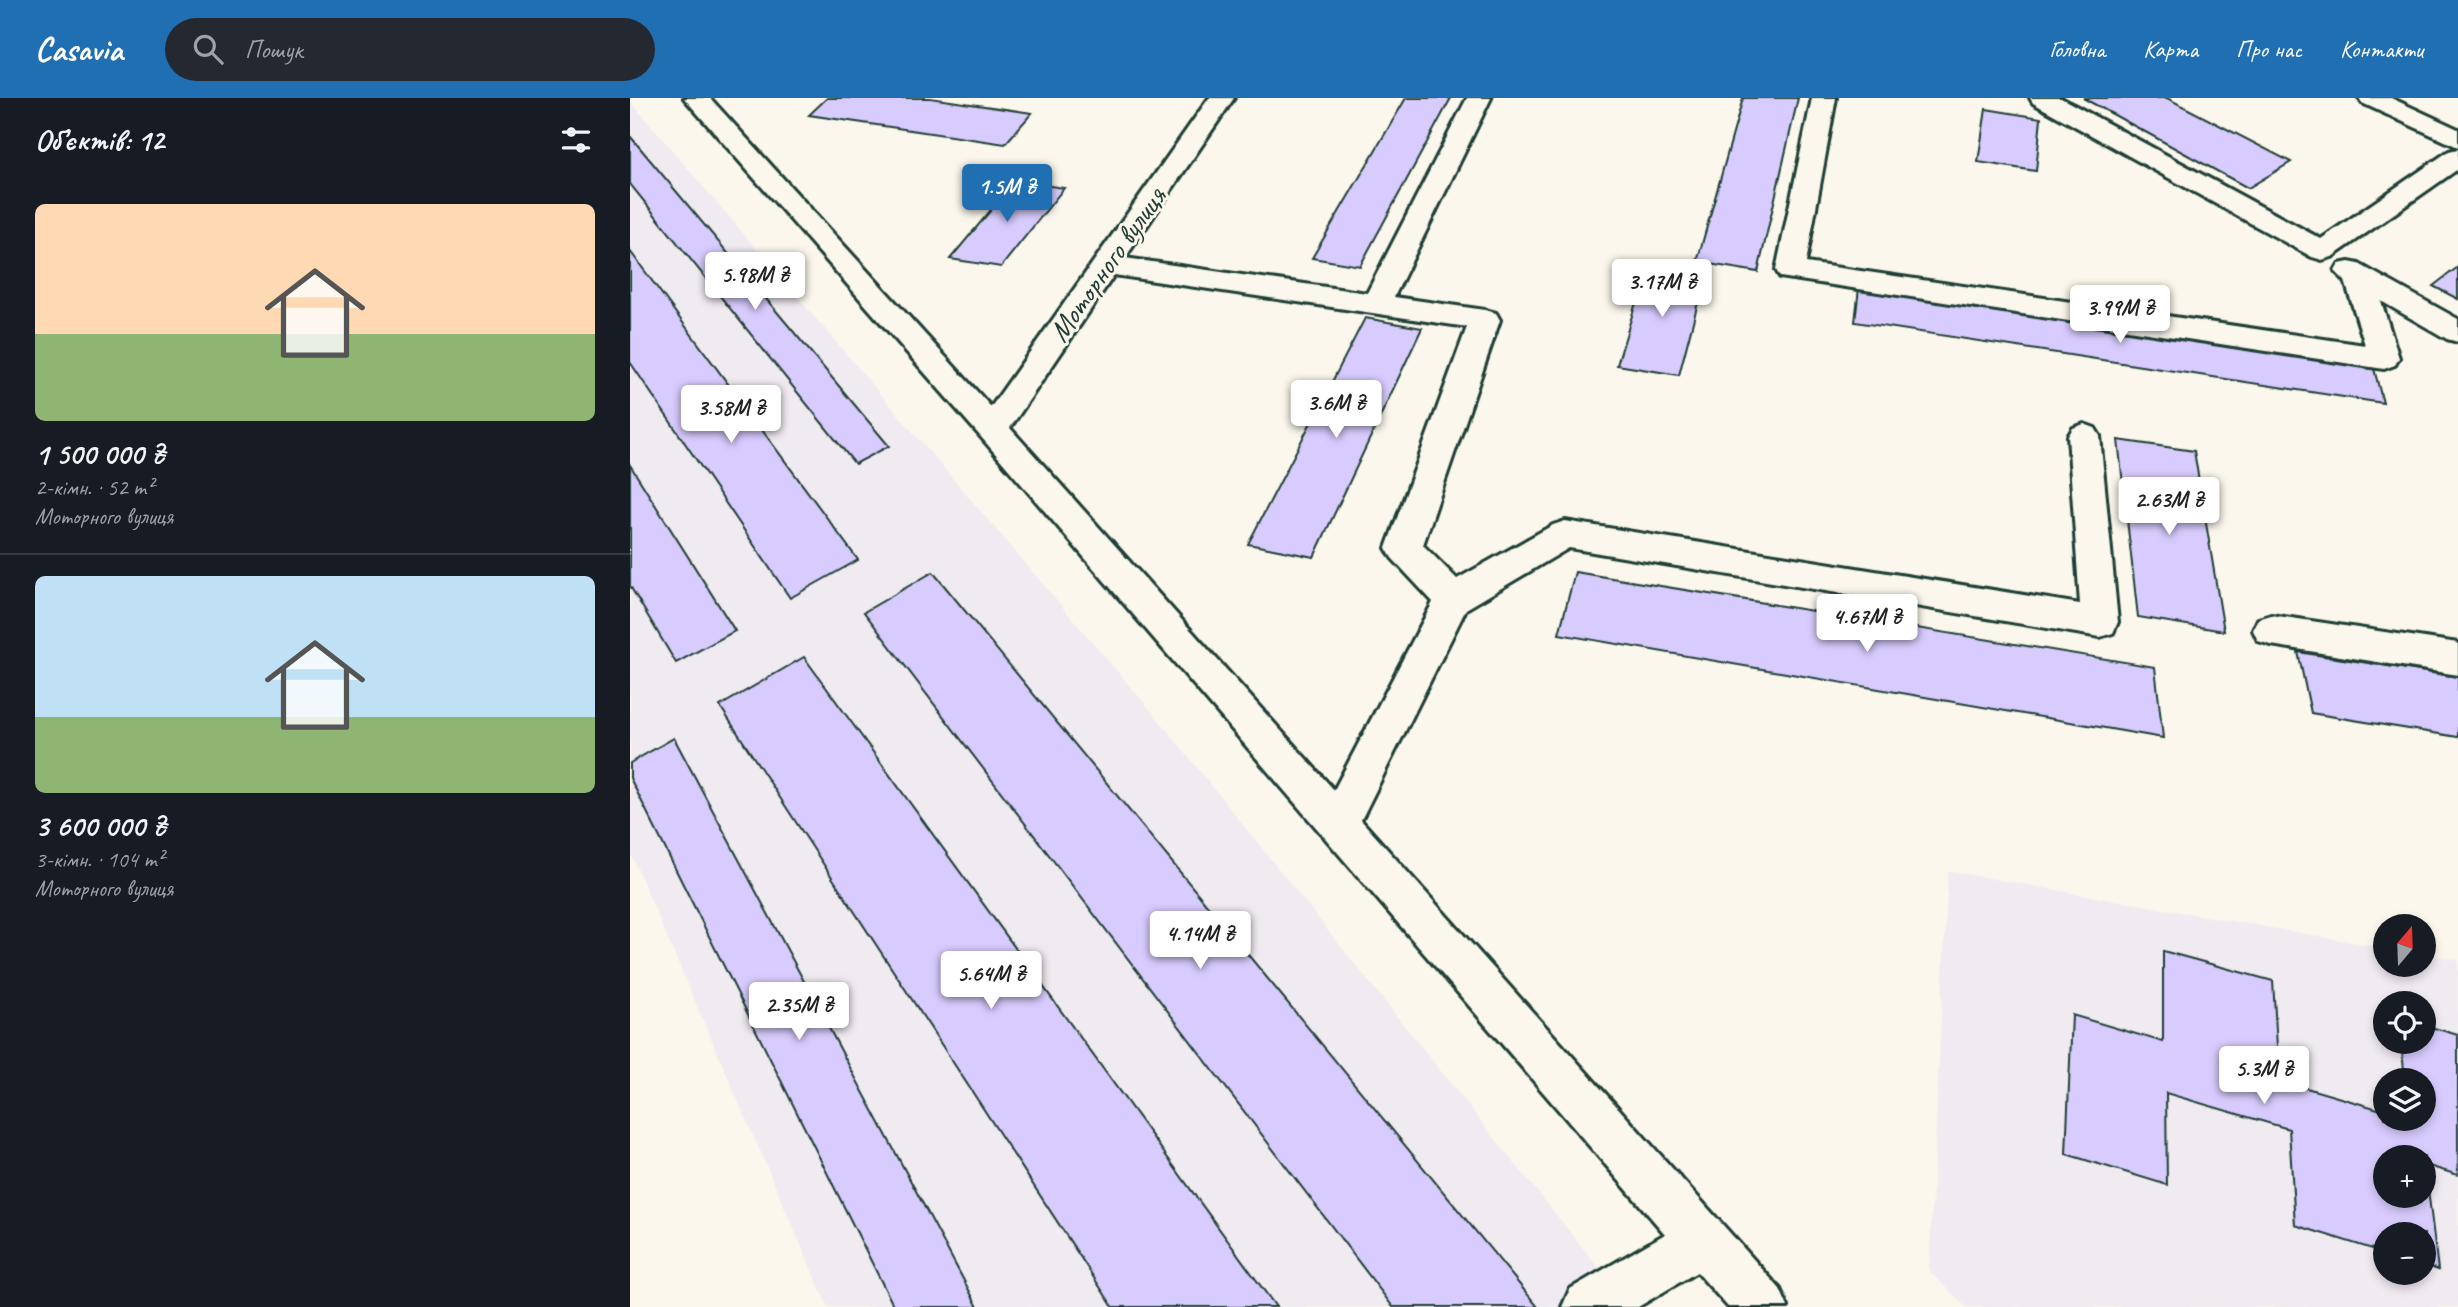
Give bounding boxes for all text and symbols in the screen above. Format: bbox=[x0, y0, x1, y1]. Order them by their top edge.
search box bbox=[165, 18, 655, 81]
text: Casavia bbox=[35, 28, 123, 70]
icon: search bbox=[189, 30, 227, 68]
text: Пошук bbox=[245, 33, 303, 66]
text: Головна bbox=[2049, 34, 2105, 64]
text: Карта bbox=[2143, 34, 2198, 64]
text: Про нас bbox=[2236, 34, 2302, 64]
text: Контакти bbox=[2340, 34, 2423, 64]
text: Об’єктів: 12 bbox=[35, 121, 164, 159]
icon: filters bbox=[557, 121, 595, 159]
pin: 1.5M ₴ bbox=[950, 164, 1064, 224]
text: 1.5M ₴ bbox=[978, 172, 1036, 201]
street label: Моторного вулиця bbox=[1040, 178, 1175, 349]
icon: home bbox=[252, 250, 378, 376]
pin: 5.98M ₴ bbox=[690, 252, 820, 312]
text: 5.98M ₴ bbox=[721, 260, 789, 289]
pin: 3.17M ₴ bbox=[1597, 260, 1727, 319]
text: 3.17M ₴ bbox=[1628, 267, 1696, 296]
pin: 3.99M ₴ bbox=[2055, 286, 2185, 345]
text: 3.99M ₴ bbox=[2086, 293, 2154, 322]
pin: 3.6M ₴ bbox=[1279, 380, 1393, 440]
pin: 3.58M ₴ bbox=[666, 386, 796, 445]
text: 3.6M ₴ bbox=[1307, 388, 1365, 417]
text: 3.58M ₴ bbox=[697, 393, 765, 422]
text: 1 500 000 ₴ bbox=[35, 435, 165, 473]
text: 2-кімн. · 52 m² bbox=[35, 473, 153, 502]
pin: 2.63M ₴ bbox=[2104, 478, 2234, 537]
text: 2.63M ₴ bbox=[2135, 485, 2203, 514]
text: Моторного вулиця bbox=[35, 502, 173, 531]
pin: 4.67M ₴ bbox=[1802, 594, 1932, 654]
text: 4.67M ₴ bbox=[1833, 602, 1901, 631]
icon: home bbox=[252, 622, 378, 748]
text: 3 600 000 ₴ bbox=[35, 807, 166, 845]
text: 3-кімн. · 104 m² bbox=[35, 845, 164, 874]
text: Моторного вулиця bbox=[35, 874, 173, 903]
pin: 4.14M ₴ bbox=[1135, 912, 1265, 971]
north arrow bbox=[2373, 914, 2436, 976]
map controls bbox=[2373, 914, 2436, 1285]
text: 4.14M ₴ bbox=[1166, 919, 1234, 948]
pin: 5.64M ₴ bbox=[926, 951, 1056, 1011]
text: 5.64M ₴ bbox=[957, 959, 1025, 988]
pin: 2.35M ₴ bbox=[734, 982, 864, 1042]
text: 2.35M ₴ bbox=[765, 990, 833, 1019]
button: locate bbox=[2373, 991, 2436, 1054]
pin: 5.3M ₴ bbox=[2207, 1046, 2321, 1106]
text: 5.3M ₴ bbox=[2235, 1054, 2293, 1083]
button: layers bbox=[2373, 1068, 2436, 1131]
button: + bbox=[2373, 1145, 2436, 1208]
button: − bbox=[2373, 1222, 2436, 1285]

